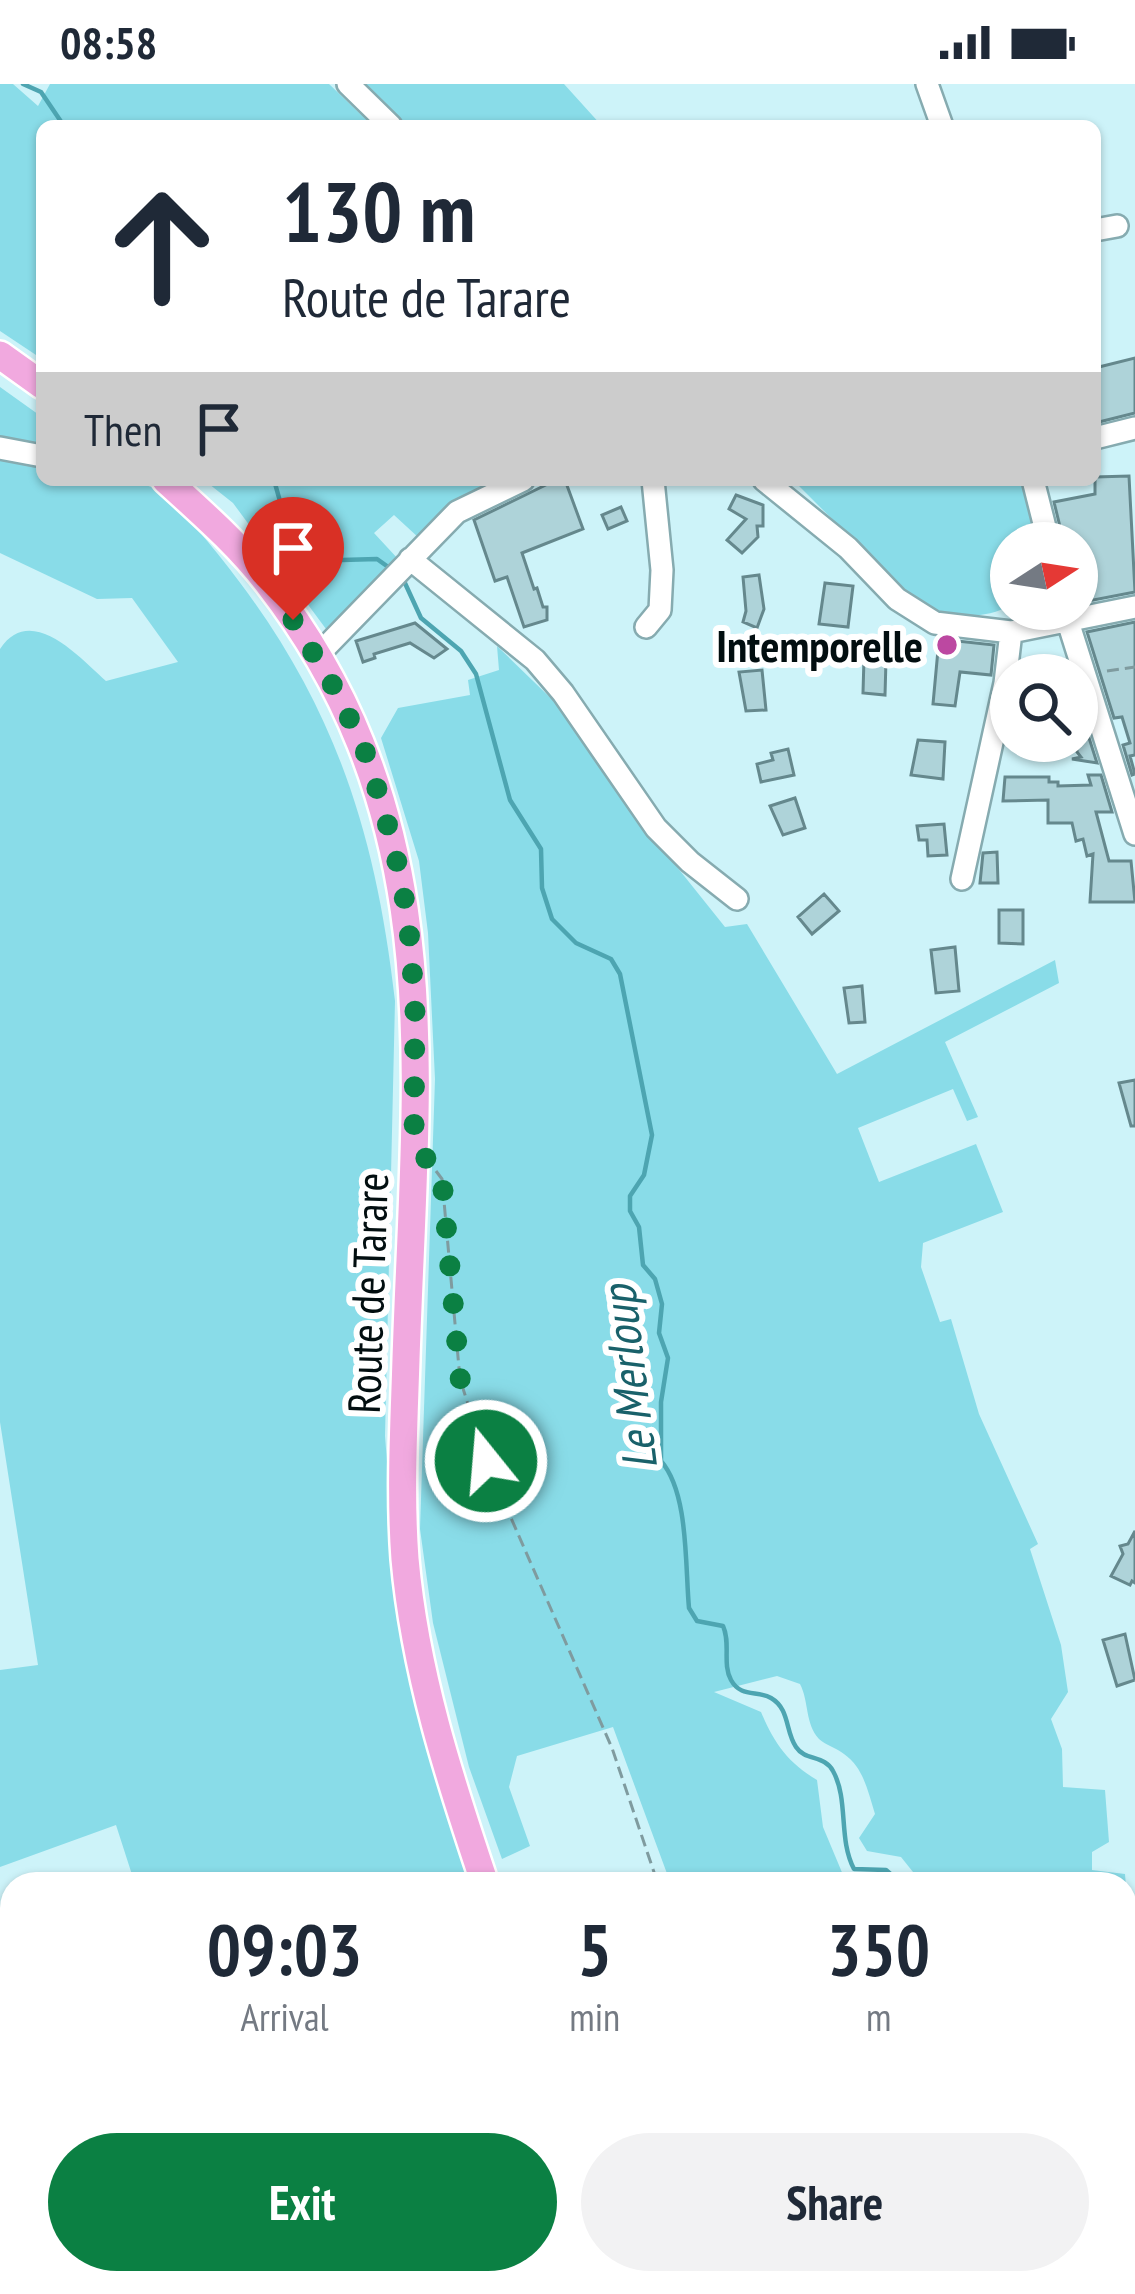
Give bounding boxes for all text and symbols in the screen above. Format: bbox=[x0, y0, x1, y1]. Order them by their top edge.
text: 08:58 bbox=[60, 13, 157, 71]
text: 130 m bbox=[282, 156, 475, 265]
icon: ahead bbox=[84, 168, 240, 324]
text: Route de Tarare bbox=[282, 262, 571, 332]
icon: arrive bbox=[186, 396, 252, 462]
text: Then bbox=[84, 400, 162, 458]
pin bbox=[242, 497, 344, 620]
icon: arrive bbox=[260, 515, 326, 581]
north arrow bbox=[990, 522, 1098, 630]
map controls bbox=[990, 522, 1098, 762]
place label: Intemporelle bbox=[716, 616, 923, 674]
marker: Intemporelle bbox=[934, 632, 960, 658]
button: search bbox=[990, 654, 1098, 762]
street label: Route de Tarare bbox=[334, 1172, 400, 1414]
water label: Le Merloup bbox=[586, 1279, 670, 1474]
position arrow bbox=[423, 1398, 549, 1524]
text: 09:03 bbox=[207, 1902, 363, 1995]
text: 5 bbox=[578, 1902, 612, 1995]
text: 350 bbox=[827, 1902, 930, 1995]
text: Arrival bbox=[241, 1991, 329, 2042]
text: min bbox=[569, 1991, 620, 2042]
text: m bbox=[866, 1991, 891, 2042]
button: Exit bbox=[48, 2133, 557, 2271]
button: Share bbox=[581, 2133, 1089, 2271]

